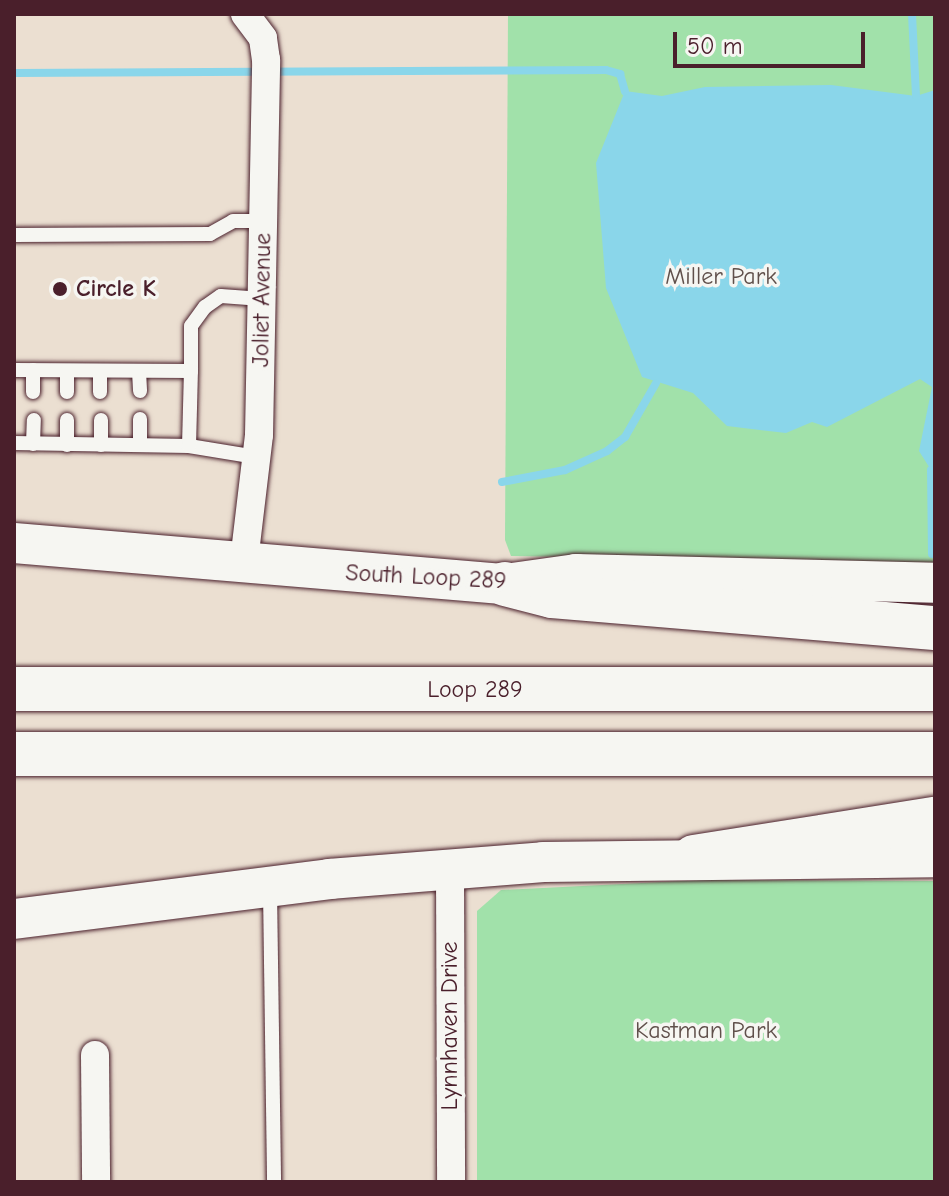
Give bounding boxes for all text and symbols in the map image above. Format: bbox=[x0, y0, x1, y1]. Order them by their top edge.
scale bar bbox=[677, 16, 869, 66]
text: 50 m bbox=[687, 32, 743, 60]
street label: Joliet Avenue bbox=[246, 233, 278, 367]
park label: Miller Park bbox=[665, 263, 777, 291]
place label: Circle K bbox=[76, 275, 156, 303]
marker: Circle K bbox=[51, 280, 69, 298]
street label: South Loop 289 bbox=[345, 558, 507, 596]
street label: Loop 289 bbox=[427, 676, 523, 704]
street label: Lynnhaven Drive bbox=[436, 941, 464, 1111]
park label: Kastman Park bbox=[635, 1017, 777, 1045]

